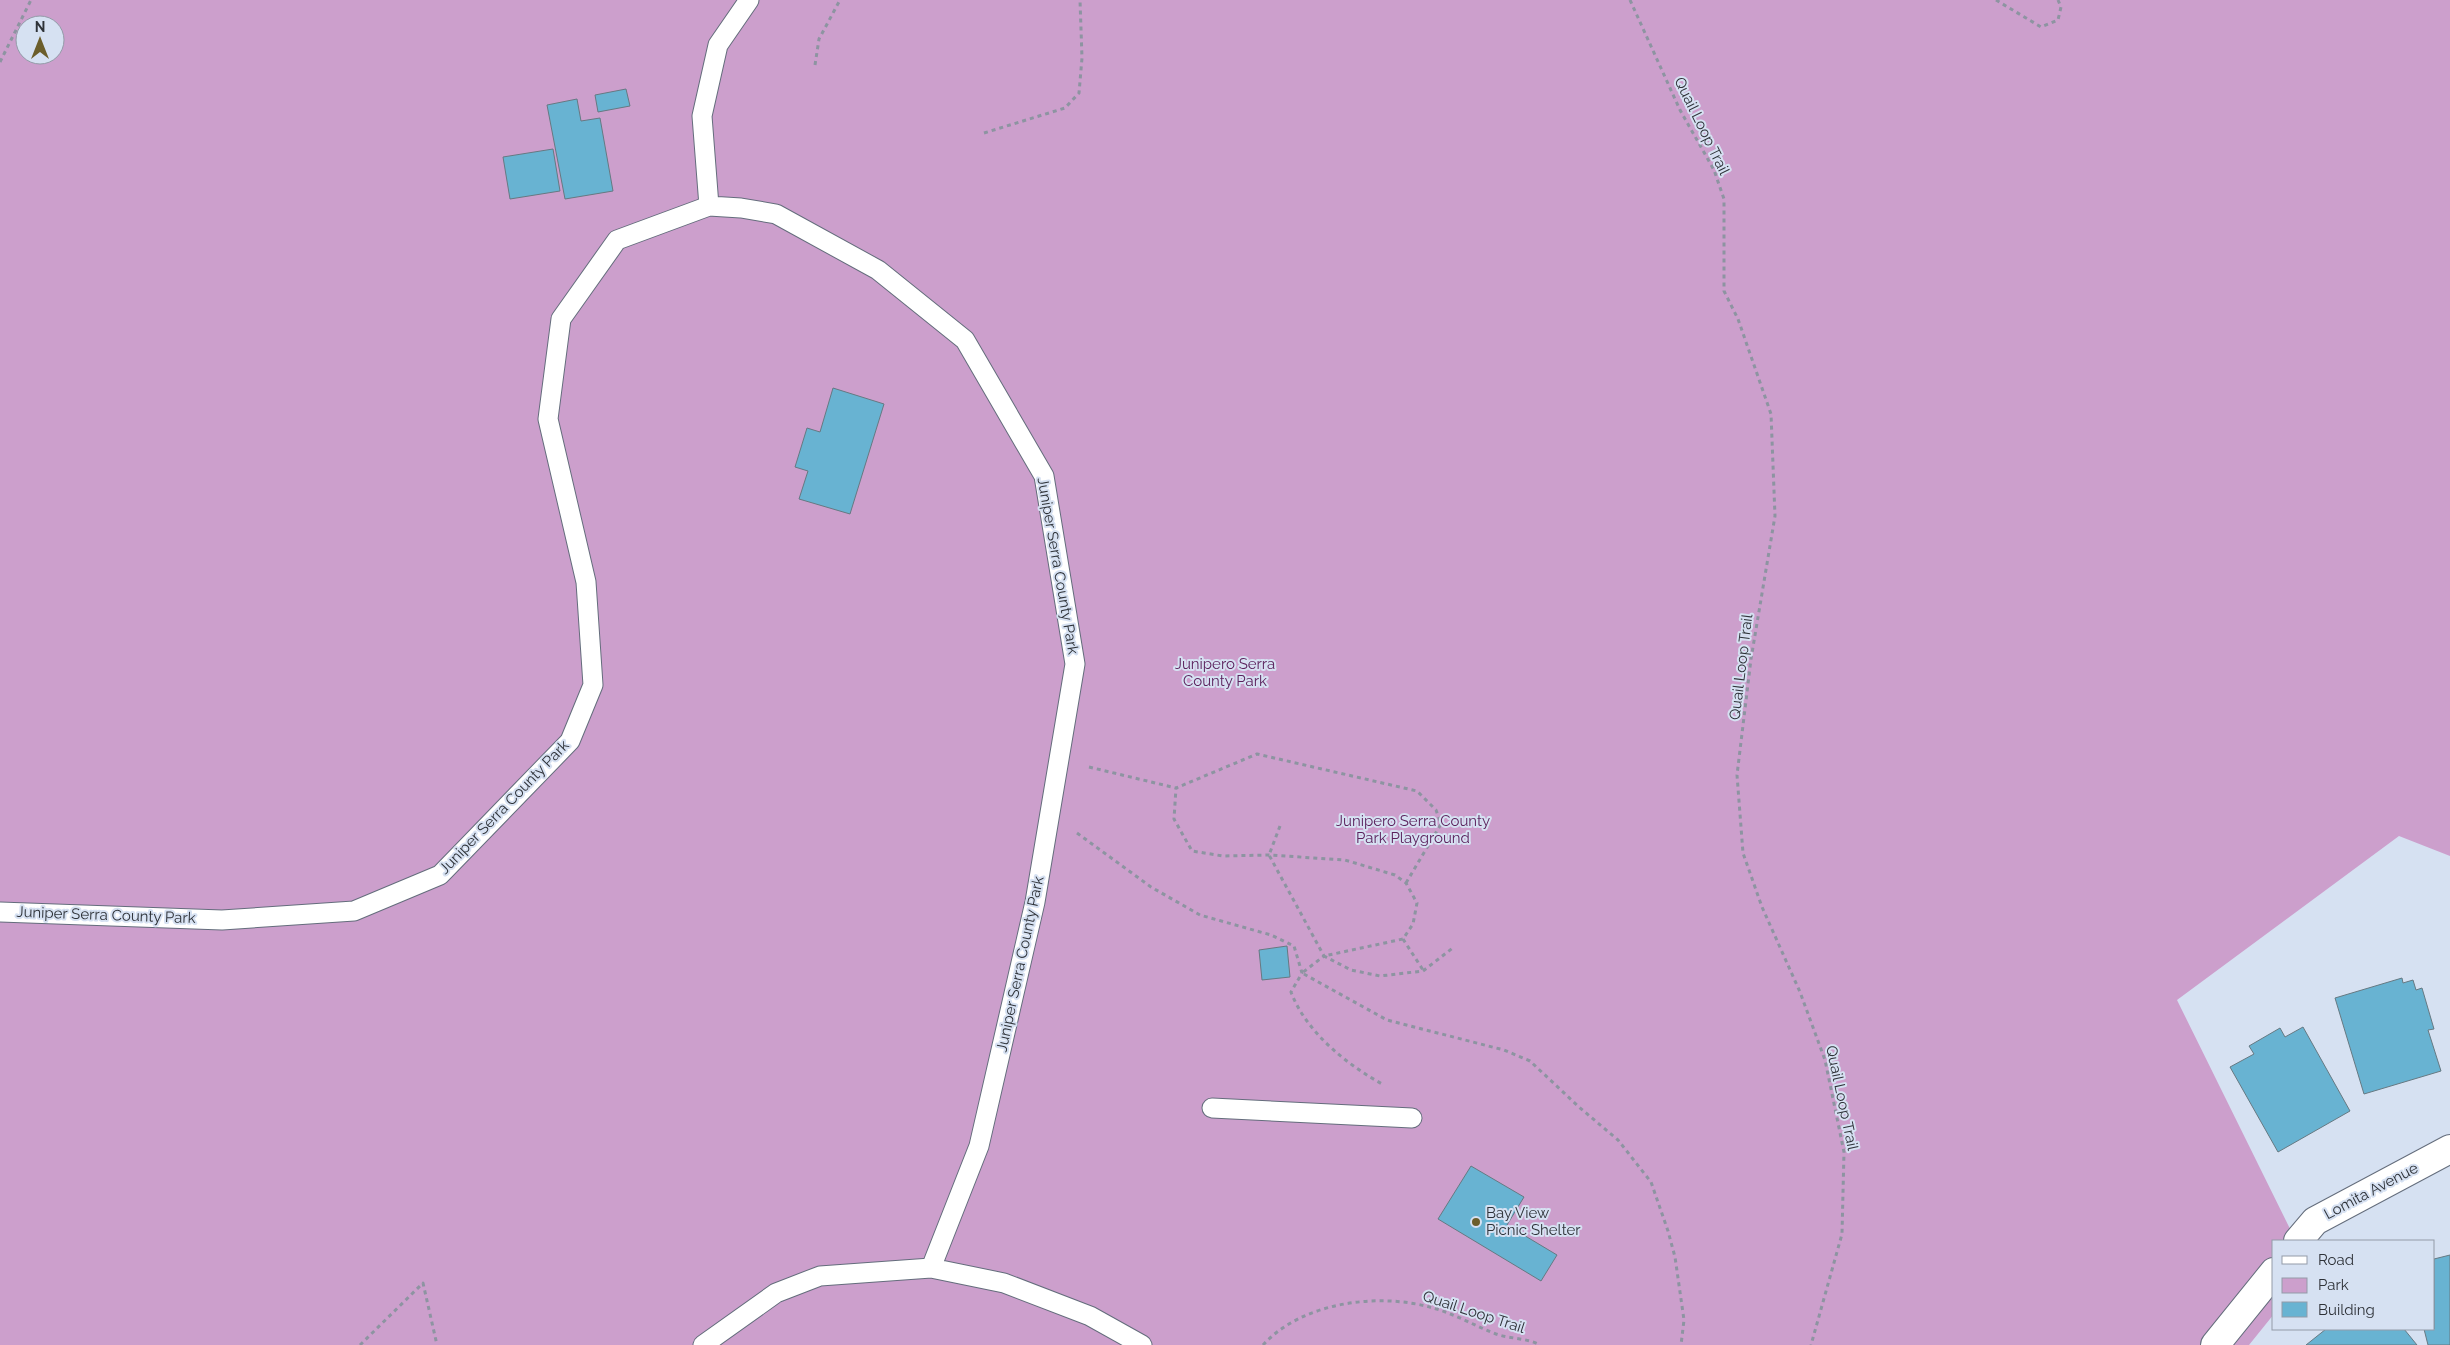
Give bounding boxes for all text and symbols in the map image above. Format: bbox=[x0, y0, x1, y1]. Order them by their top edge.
north arrow bbox=[15, 15, 65, 65]
text: N bbox=[35, 19, 45, 35]
street label: Quail Loop Trail bbox=[1671, 74, 1734, 179]
street label: Juniper Serra County Park bbox=[1034, 476, 1082, 656]
street label: Quail Loop Trail bbox=[1726, 612, 1757, 721]
park label: Junipero Serra County Park bbox=[1175, 655, 1275, 690]
street label: Juniper Serra County Park bbox=[435, 736, 573, 878]
park label: Junipero Serra County Park Playground bbox=[1336, 812, 1490, 847]
street label: Juniper Serra County Park bbox=[993, 874, 1047, 1054]
street label: Juniper Serra County Park bbox=[16, 903, 196, 927]
street label: Quail Loop Trail bbox=[1822, 1044, 1862, 1153]
street label: Lomita Avenue bbox=[2321, 1159, 2421, 1223]
place label: Bay View Picnic Shelter bbox=[1486, 1204, 1581, 1239]
marker: Bay View Picnic Shelter bbox=[1470, 1216, 1482, 1228]
legend bbox=[2272, 1240, 2435, 1330]
text: Road bbox=[2318, 1251, 2354, 1269]
text: Park bbox=[2318, 1276, 2349, 1294]
street label: Quail Loop Trail bbox=[1420, 1287, 1528, 1337]
text: Building bbox=[2318, 1301, 2375, 1319]

